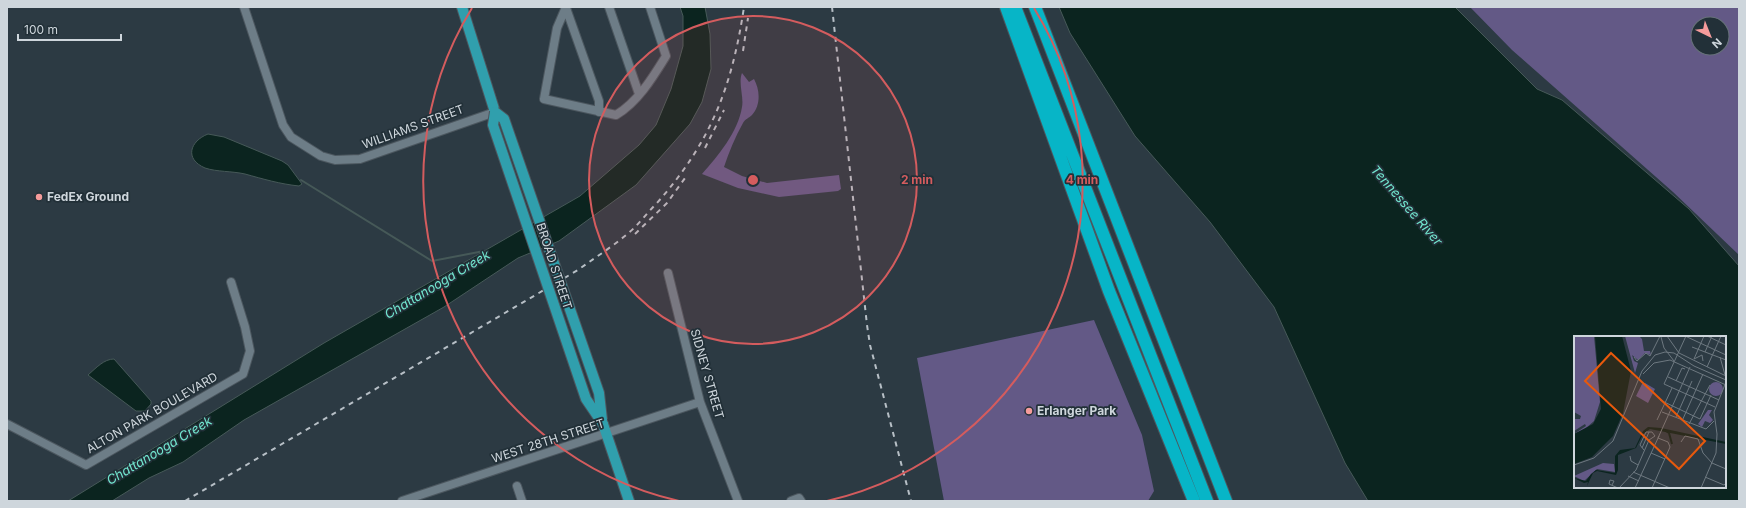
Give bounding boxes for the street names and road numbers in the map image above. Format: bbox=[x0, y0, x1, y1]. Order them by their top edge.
street label: WILLIAMS STREET bbox=[360, 101, 466, 152]
street label: BROAD STREET bbox=[533, 221, 576, 311]
street label: SIDNEY STREET bbox=[687, 327, 728, 421]
street label: ALTON PARK BOULEVARD bbox=[83, 369, 220, 456]
street label: WEST 28TH STREET bbox=[489, 415, 607, 466]

